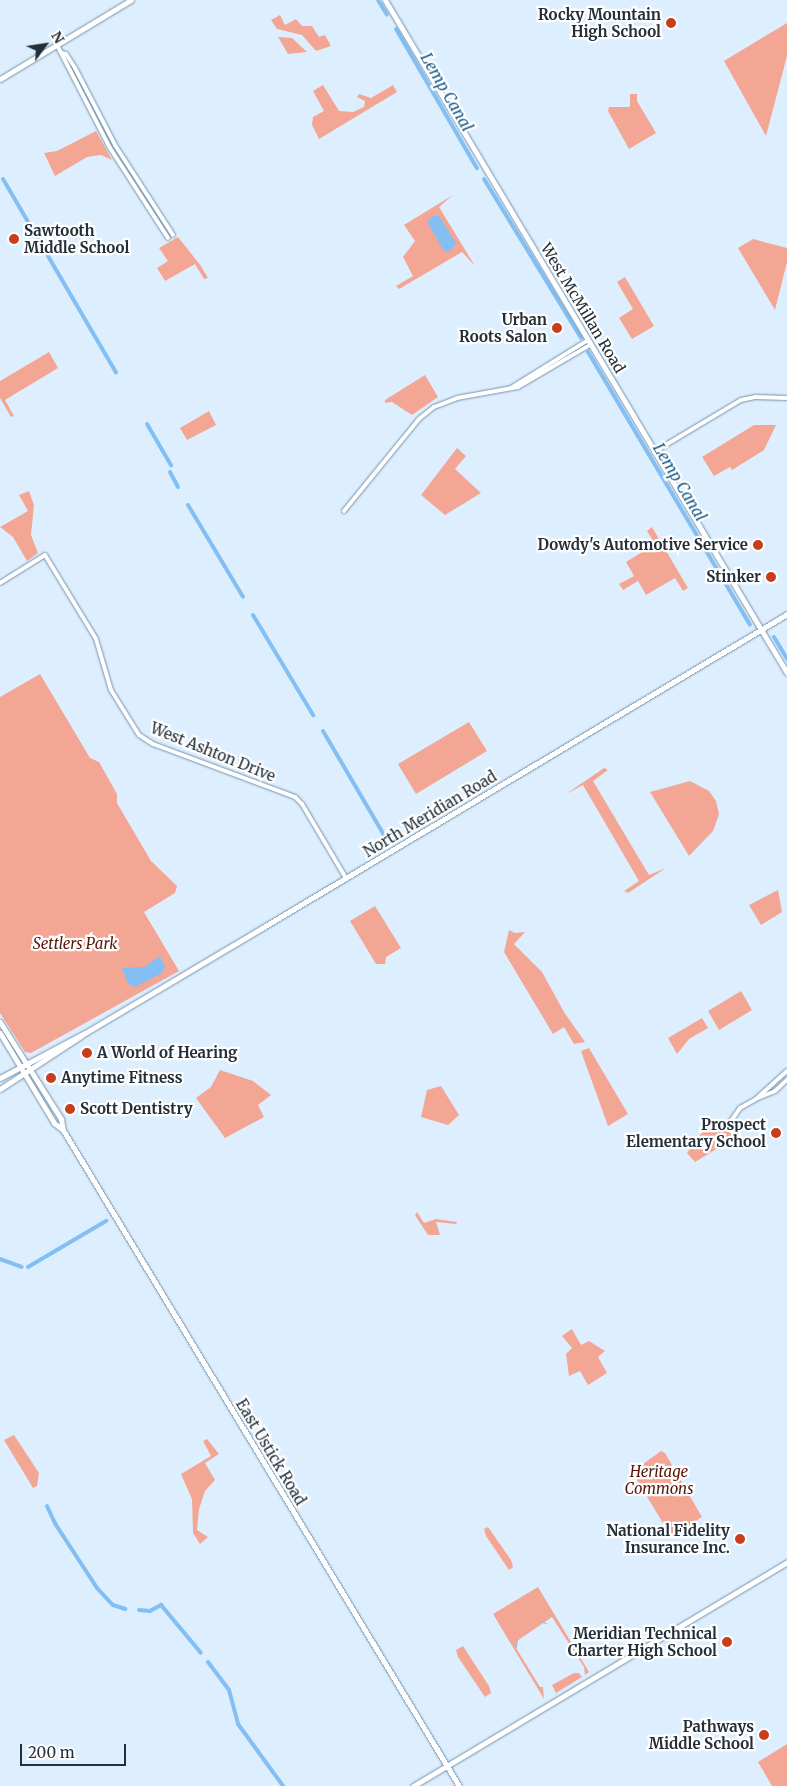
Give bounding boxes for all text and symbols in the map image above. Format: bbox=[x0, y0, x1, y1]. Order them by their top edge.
place label: Rocky Mountain High School bbox=[538, 5, 661, 40]
marker: Rocky Mountain High School bbox=[665, 17, 677, 29]
north arrow bbox=[20, 20, 70, 70]
text: N bbox=[47, 28, 68, 47]
water label: Lemp Canal bbox=[417, 49, 477, 135]
place label: Sawtooth Middle School bbox=[24, 221, 129, 256]
marker: Sawtooth Middle School bbox=[8, 233, 20, 245]
street label: West McMillan Road bbox=[537, 240, 629, 376]
place label: Urban Roots Salon bbox=[459, 310, 547, 345]
marker: Urban Roots Salon bbox=[551, 322, 563, 334]
water label: Lemp Canal bbox=[649, 439, 711, 525]
place label: Dowdy's Automotive Service bbox=[537, 536, 748, 554]
marker: Dowdy's Automotive Service bbox=[752, 539, 764, 551]
place label: Stinker bbox=[706, 568, 761, 586]
marker: Stinker bbox=[765, 571, 777, 583]
street label: West Ashton Drive bbox=[148, 719, 278, 785]
street label: North Meridian Road bbox=[360, 767, 500, 861]
park label: Settlers Park bbox=[33, 935, 117, 953]
place label: A World of Hearing bbox=[97, 1044, 237, 1062]
marker: A World of Hearing bbox=[81, 1047, 93, 1059]
place label: Anytime Fitness bbox=[61, 1069, 183, 1087]
marker: Anytime Fitness bbox=[45, 1072, 57, 1084]
place label: Scott Dentistry bbox=[80, 1100, 193, 1118]
marker: Scott Dentistry bbox=[64, 1103, 76, 1115]
place label: Prospect Elementary School bbox=[626, 1115, 766, 1150]
marker: Prospect Elementary School bbox=[770, 1127, 782, 1139]
street label: East Ustick Road bbox=[232, 1396, 310, 1508]
park label: Heritage Commons bbox=[625, 1462, 693, 1497]
place label: National Fidelity Insurance Inc. bbox=[607, 1521, 730, 1556]
marker: National Fidelity Insurance Inc. bbox=[734, 1533, 746, 1545]
place label: Meridian Technical Charter High School bbox=[568, 1624, 717, 1659]
marker: Meridian Technical Charter High School bbox=[721, 1636, 733, 1648]
place label: Pathways Middle School bbox=[649, 1717, 754, 1752]
marker: Pathways Middle School bbox=[758, 1729, 770, 1741]
scale bar bbox=[22, 1734, 129, 1766]
text: 200 m bbox=[28, 1743, 75, 1762]

